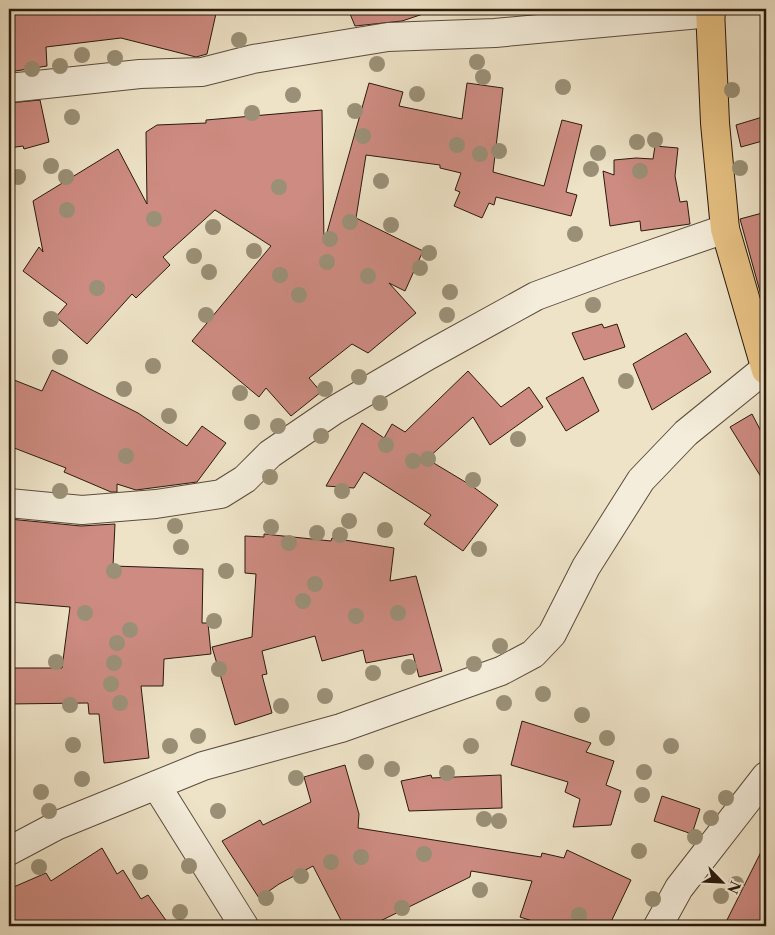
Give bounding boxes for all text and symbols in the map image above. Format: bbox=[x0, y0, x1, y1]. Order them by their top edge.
north arrow bbox=[698, 858, 748, 908]
text: N bbox=[723, 878, 745, 897]

